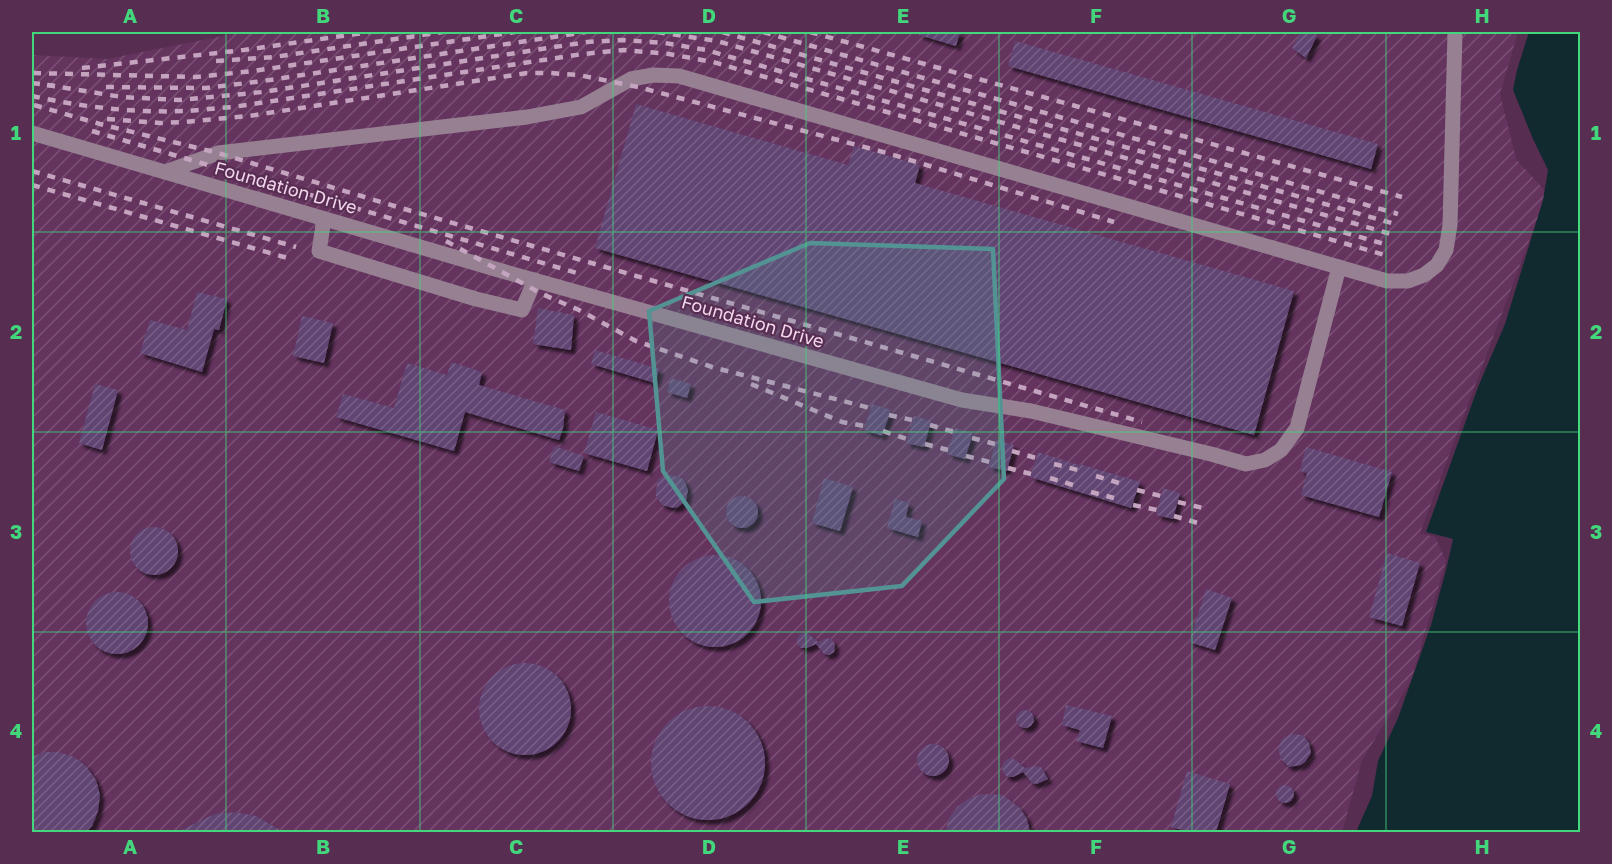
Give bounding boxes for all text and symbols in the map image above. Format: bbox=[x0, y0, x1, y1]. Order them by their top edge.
text: A bbox=[123, 3, 137, 27]
text: B bbox=[316, 3, 330, 27]
text: C bbox=[509, 3, 523, 27]
text: D bbox=[702, 3, 716, 27]
text: E bbox=[897, 3, 909, 27]
text: F bbox=[1090, 3, 1102, 27]
text: G bbox=[1282, 3, 1296, 27]
text: H bbox=[1474, 3, 1490, 27]
text: 1 bbox=[11, 120, 21, 144]
text: 1 bbox=[1591, 120, 1601, 144]
street label: Foundation Drive bbox=[212, 156, 360, 218]
street label: Foundation Drive bbox=[679, 290, 827, 352]
text: 2 bbox=[10, 319, 22, 343]
text: 2 bbox=[1590, 319, 1602, 343]
text: 3 bbox=[10, 519, 22, 543]
text: 3 bbox=[1590, 519, 1602, 543]
text: 4 bbox=[10, 718, 22, 742]
text: 4 bbox=[1590, 718, 1602, 742]
text: A bbox=[123, 834, 137, 858]
text: B bbox=[316, 834, 330, 858]
text: C bbox=[509, 834, 523, 858]
text: D bbox=[702, 834, 716, 858]
text: E bbox=[897, 834, 909, 858]
text: F bbox=[1090, 834, 1102, 858]
text: G bbox=[1282, 834, 1296, 858]
text: H bbox=[1474, 834, 1490, 858]

